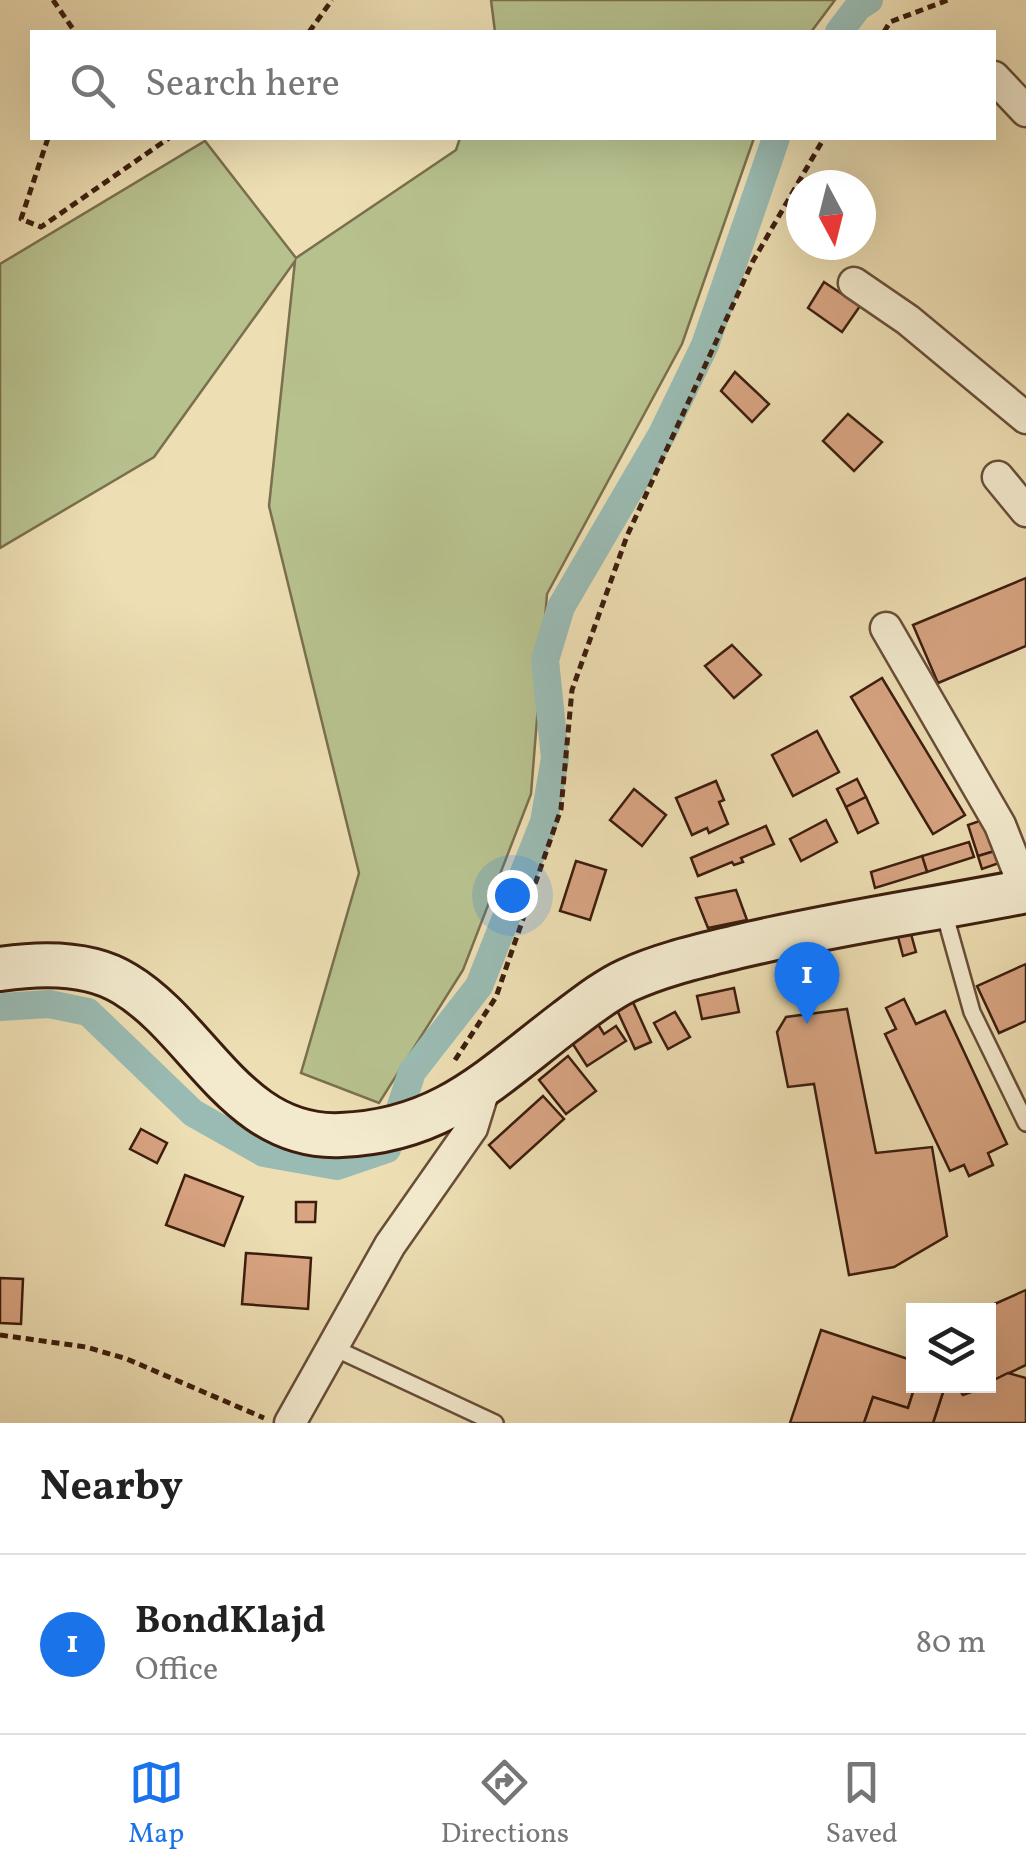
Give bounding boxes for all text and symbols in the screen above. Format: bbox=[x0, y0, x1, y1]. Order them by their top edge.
search box bbox=[30, 30, 996, 140]
icon: search bbox=[65, 58, 120, 113]
text: Search here bbox=[145, 59, 340, 112]
north arrow bbox=[786, 170, 876, 260]
your location bbox=[487, 870, 538, 921]
pin: 1 bbox=[774, 942, 840, 1024]
map controls bbox=[906, 1303, 996, 1393]
button: layers bbox=[906, 1303, 996, 1393]
text: Nearby bbox=[40, 1459, 183, 1518]
text: BondKlajd bbox=[135, 1596, 326, 1649]
text: 1 bbox=[66, 1622, 79, 1666]
text: 80 m bbox=[916, 1622, 986, 1666]
text: Office bbox=[135, 1649, 218, 1693]
tab: Map bbox=[128, 1755, 184, 1854]
tab: Directions bbox=[441, 1755, 569, 1854]
tab: Saved bbox=[826, 1755, 898, 1854]

